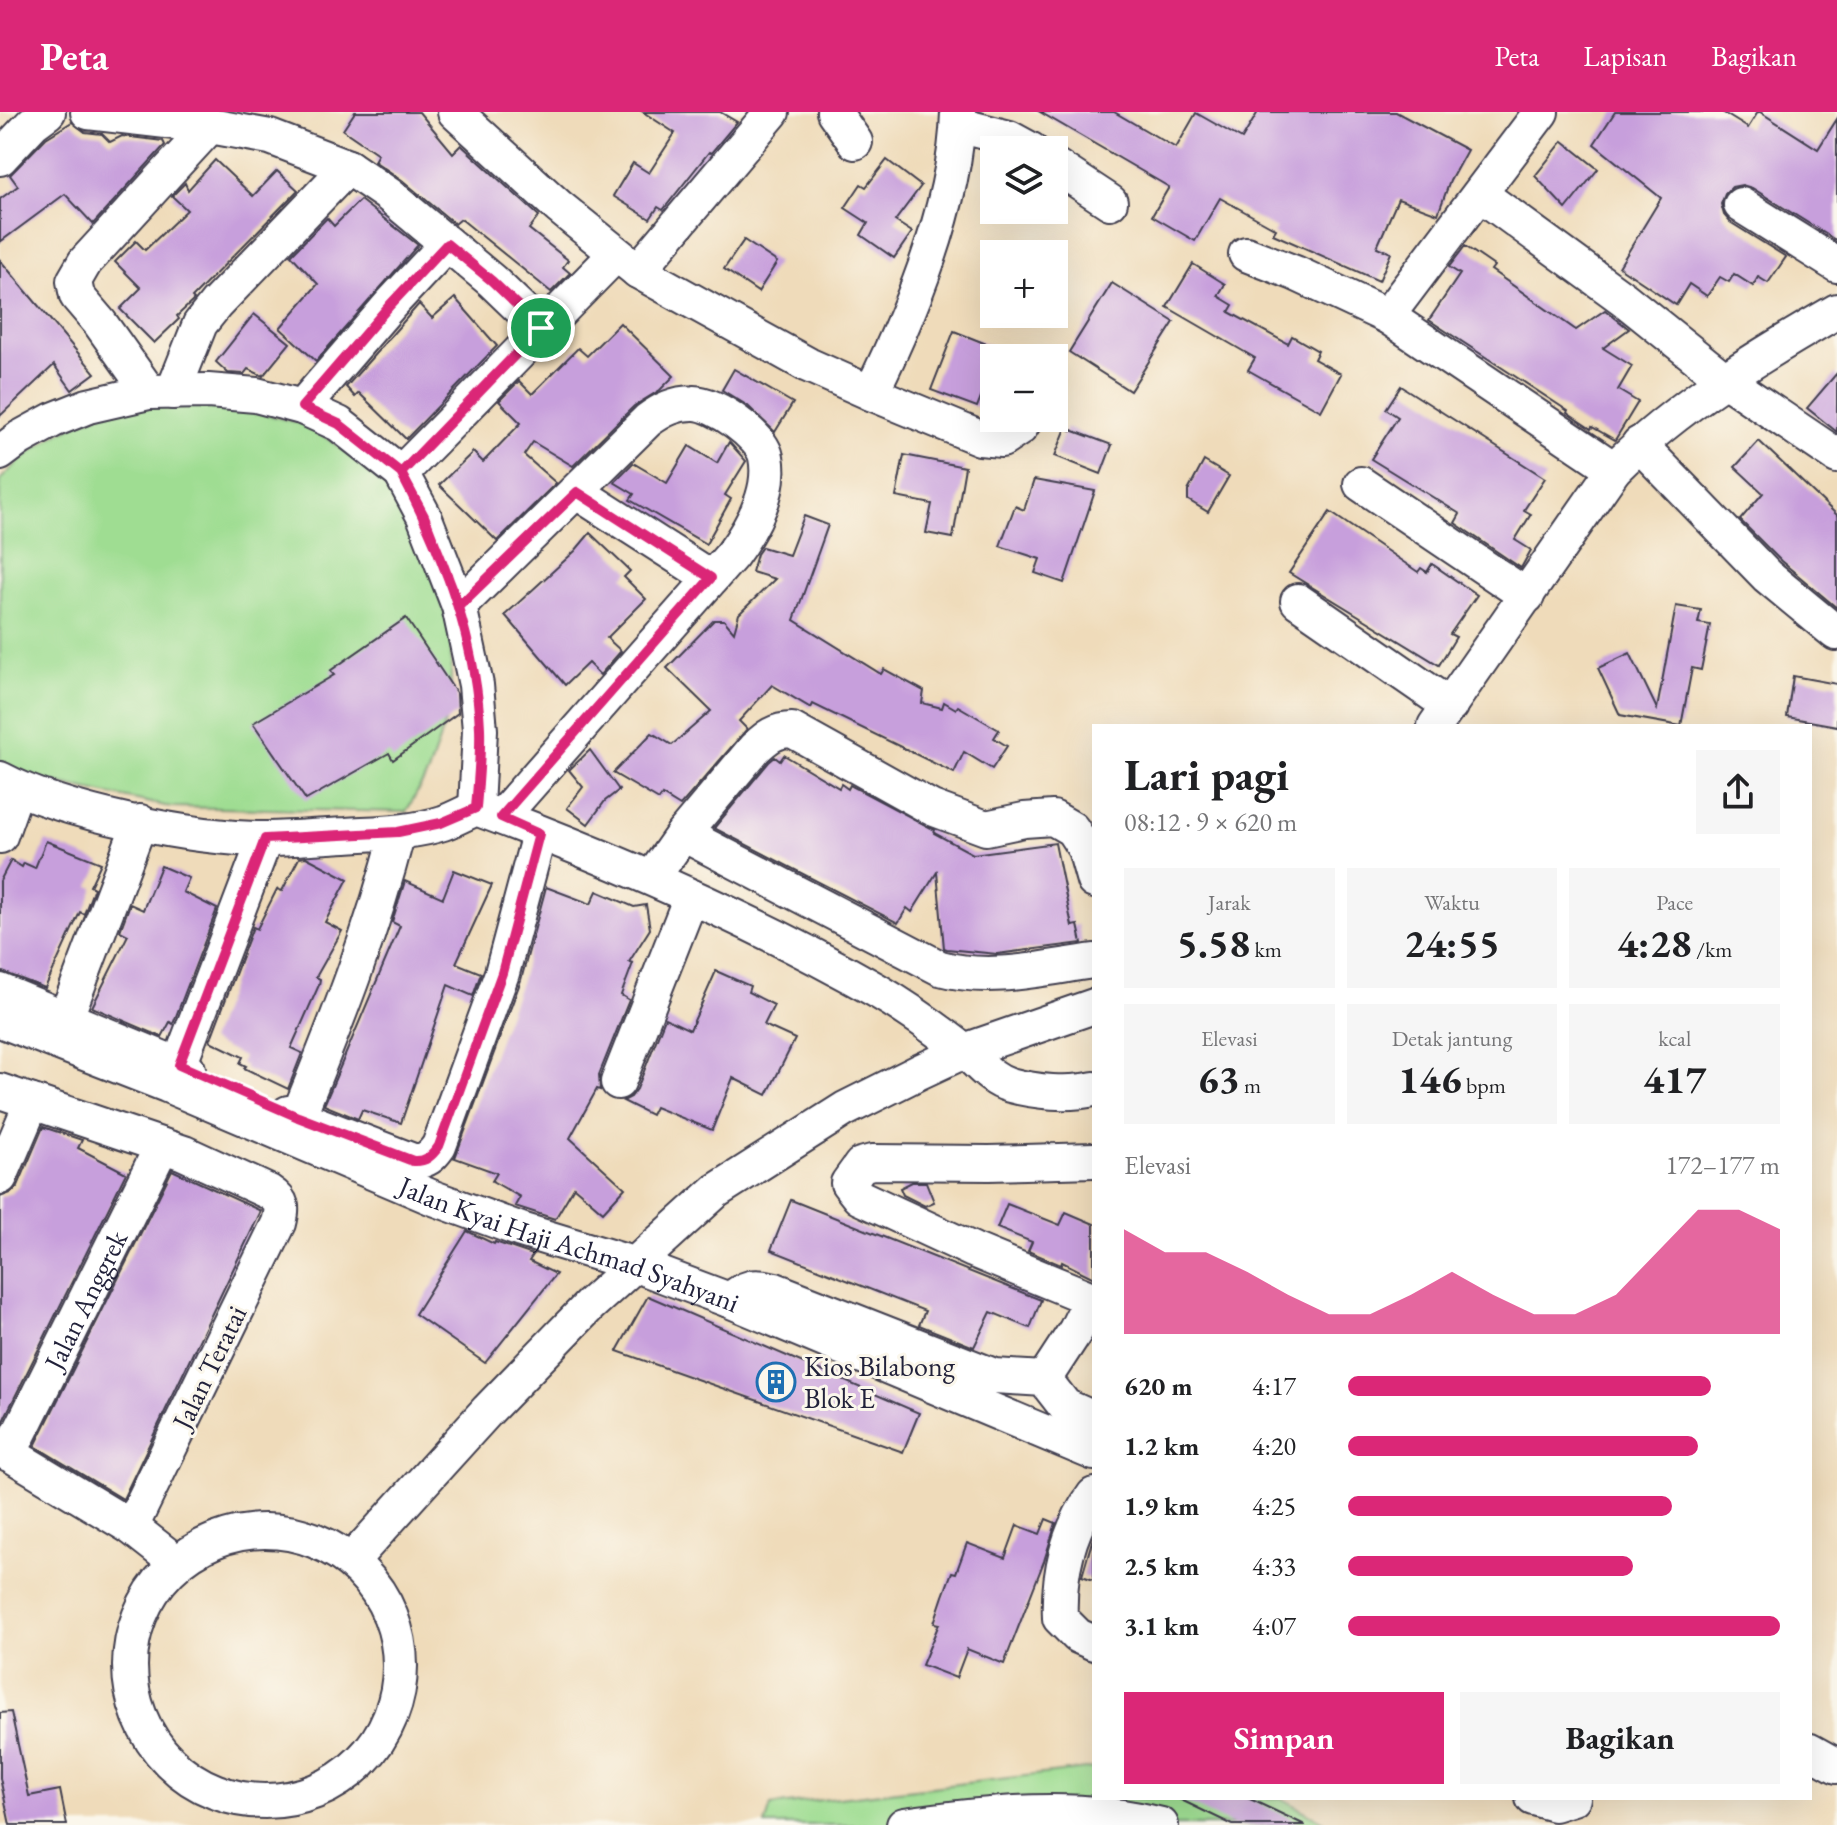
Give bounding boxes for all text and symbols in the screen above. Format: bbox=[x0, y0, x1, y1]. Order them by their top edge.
text: Peta bbox=[40, 32, 109, 81]
text: Peta bbox=[1494, 38, 1539, 74]
text: Lapisan bbox=[1583, 38, 1667, 74]
text: Bagikan bbox=[1711, 38, 1797, 74]
map controls bbox=[980, 136, 1068, 432]
button: layers bbox=[980, 136, 1068, 224]
button: + bbox=[980, 240, 1068, 328]
pin bbox=[507, 294, 575, 362]
icon: arrive bbox=[519, 306, 563, 350]
button: − bbox=[980, 344, 1068, 432]
text: Lari pagi bbox=[1124, 746, 1289, 803]
button: share bbox=[1696, 750, 1780, 834]
text: 08:12 · 9 × 620 m bbox=[1124, 805, 1297, 839]
text: Jarak bbox=[1208, 888, 1251, 917]
text: Waktu bbox=[1424, 888, 1480, 917]
text: Pace bbox=[1656, 888, 1693, 917]
text: 5.58 bbox=[1177, 917, 1250, 969]
text: 24:55 bbox=[1404, 917, 1500, 969]
text: 4:28 bbox=[1617, 917, 1692, 969]
text: km bbox=[1250, 935, 1282, 964]
text: /km bbox=[1692, 935, 1732, 964]
text: Elevasi bbox=[1201, 1024, 1258, 1053]
text: Detak jantung bbox=[1392, 1024, 1512, 1053]
text: kcal bbox=[1658, 1024, 1691, 1053]
text: 63 bbox=[1197, 1053, 1240, 1105]
text: 146 bbox=[1398, 1053, 1462, 1105]
text: 417 bbox=[1643, 1053, 1706, 1105]
text: m bbox=[1240, 1071, 1261, 1100]
text: bpm bbox=[1462, 1071, 1506, 1100]
text: Elevasi bbox=[1124, 1148, 1191, 1182]
text: 172–177 m bbox=[1665, 1148, 1780, 1182]
street label: Jalan Kyai Haji Achmad Syahyani bbox=[392, 1167, 745, 1320]
street label: Jalan Anggrek bbox=[35, 1224, 136, 1377]
street label: Jalan Teratai bbox=[163, 1299, 254, 1436]
place label: Kios Bilabong Blok E bbox=[804, 1348, 956, 1416]
building icon: Kios Bilabong Blok E bbox=[755, 1361, 797, 1403]
text: 620 m bbox=[1124, 1369, 1192, 1403]
text: 4:17 bbox=[1252, 1369, 1296, 1403]
text: 1.2 km bbox=[1124, 1429, 1199, 1463]
text: 4:20 bbox=[1252, 1429, 1296, 1463]
text: 1.9 km bbox=[1124, 1489, 1199, 1523]
text: 4:25 bbox=[1252, 1489, 1296, 1523]
text: 2.5 km bbox=[1124, 1549, 1199, 1583]
text: 4:33 bbox=[1252, 1549, 1296, 1583]
text: 3.1 km bbox=[1124, 1609, 1199, 1643]
text: 4:07 bbox=[1252, 1609, 1296, 1643]
button: Simpan bbox=[1124, 1692, 1444, 1784]
button: Bagikan bbox=[1460, 1692, 1780, 1784]

